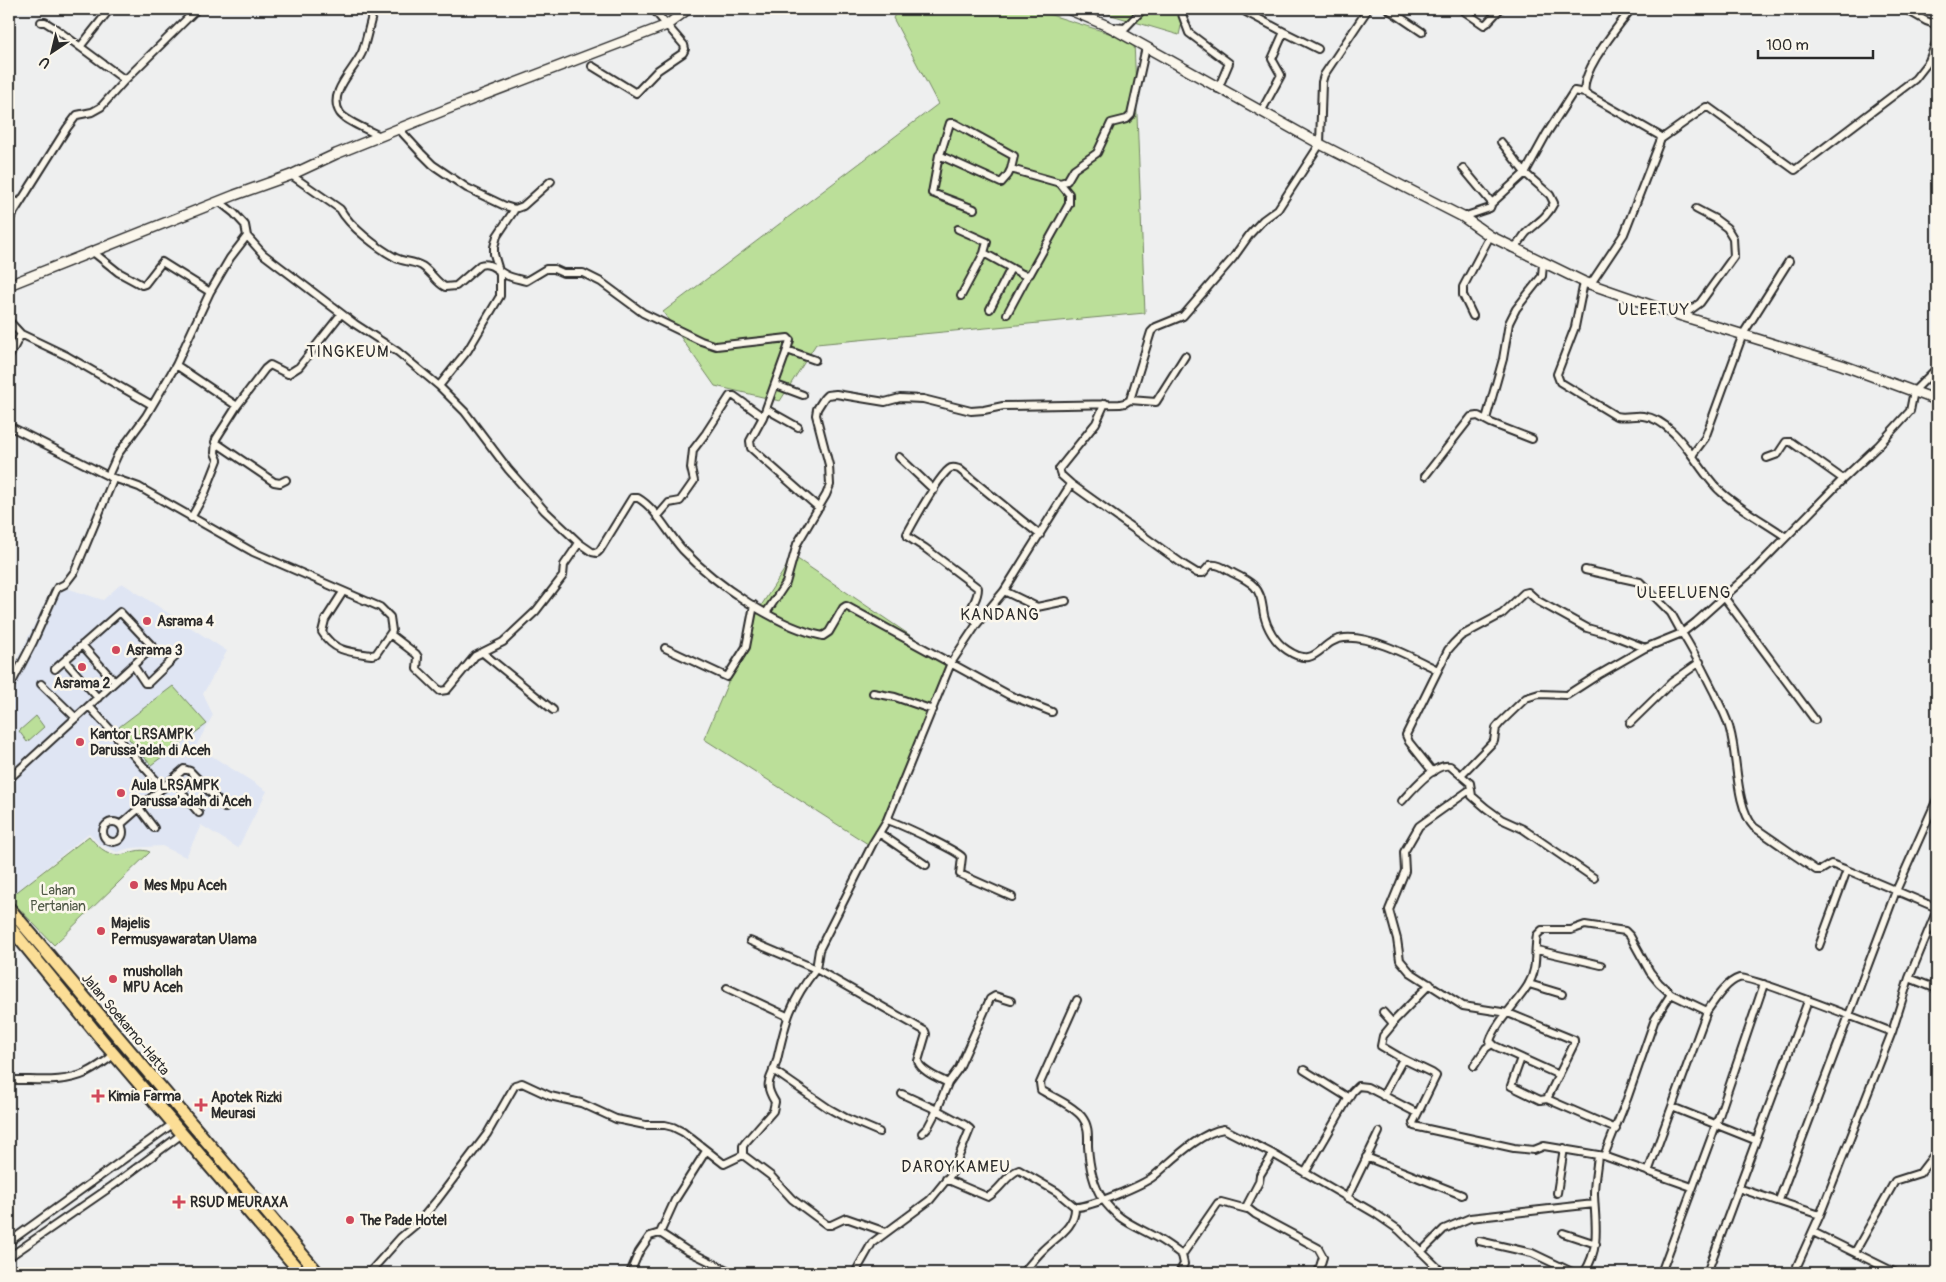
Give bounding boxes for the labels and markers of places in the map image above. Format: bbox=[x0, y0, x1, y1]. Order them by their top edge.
place label: Asrama 4 bbox=[157, 613, 215, 630]
marker: Asrama 4 bbox=[141, 615, 153, 627]
place label: Asrama 3 bbox=[126, 642, 183, 659]
marker: Asrama 3 bbox=[110, 644, 122, 656]
marker: Asrama 2 bbox=[76, 661, 88, 673]
place label: Asrama 2 bbox=[54, 675, 110, 692]
place label: Kantor LRSAMPK Darussa'adah di Aceh bbox=[90, 726, 211, 759]
marker: Kantor LRSAMPK Darussa'adah di Aceh bbox=[74, 736, 86, 748]
place label: Aula LRSAMPK Darussa'adah di Aceh bbox=[131, 777, 252, 810]
marker: Aula LRSAMPK Darussa'adah di Aceh bbox=[115, 787, 127, 799]
place label: Mes Mpu Aceh bbox=[144, 877, 227, 894]
marker: Mes Mpu Aceh bbox=[128, 879, 140, 891]
place label: Majelis Permusyawaratan Ulama bbox=[111, 915, 257, 948]
marker: Majelis Permusyawaratan Ulama bbox=[95, 925, 107, 937]
place label: mushollah MPU Aceh bbox=[123, 963, 183, 996]
marker: mushollah MPU Aceh bbox=[107, 973, 119, 985]
place label: Kimia Farma bbox=[108, 1088, 182, 1105]
place label: Apotek Rizki Meurasi bbox=[211, 1089, 282, 1122]
marker: Kimia Farma bbox=[92, 1090, 104, 1102]
marker: Apotek Rizki Meurasi bbox=[195, 1099, 207, 1111]
place label: RSUD MEURAXA bbox=[190, 1194, 288, 1211]
marker: RSUD MEURAXA bbox=[172, 1195, 186, 1209]
place label: The Pade Hotel bbox=[359, 1212, 447, 1229]
marker: The Pade Hotel bbox=[344, 1214, 356, 1226]

